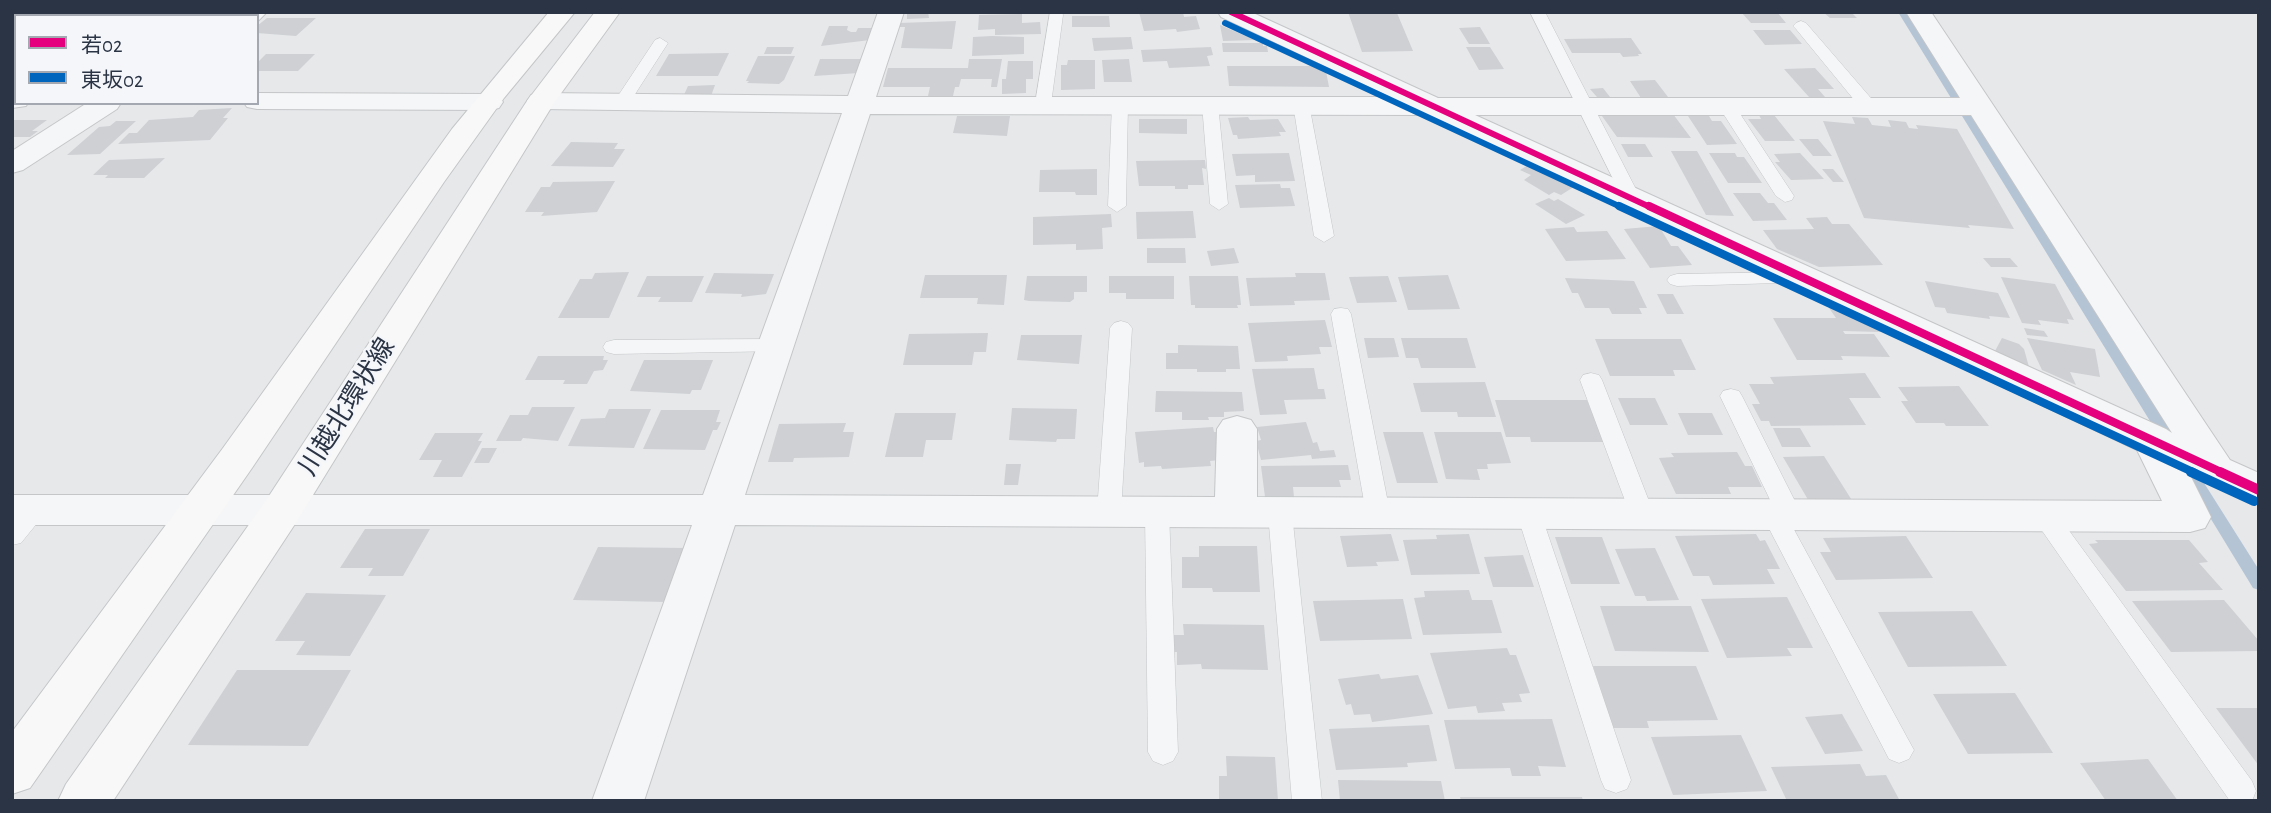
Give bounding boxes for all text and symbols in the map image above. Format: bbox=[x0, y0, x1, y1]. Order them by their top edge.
legend bbox=[14, 14, 259, 105]
text: 若02 bbox=[81, 35, 123, 56]
text: 東坂02 bbox=[81, 70, 144, 91]
street label: 川越北環状線 bbox=[292, 333, 402, 481]

